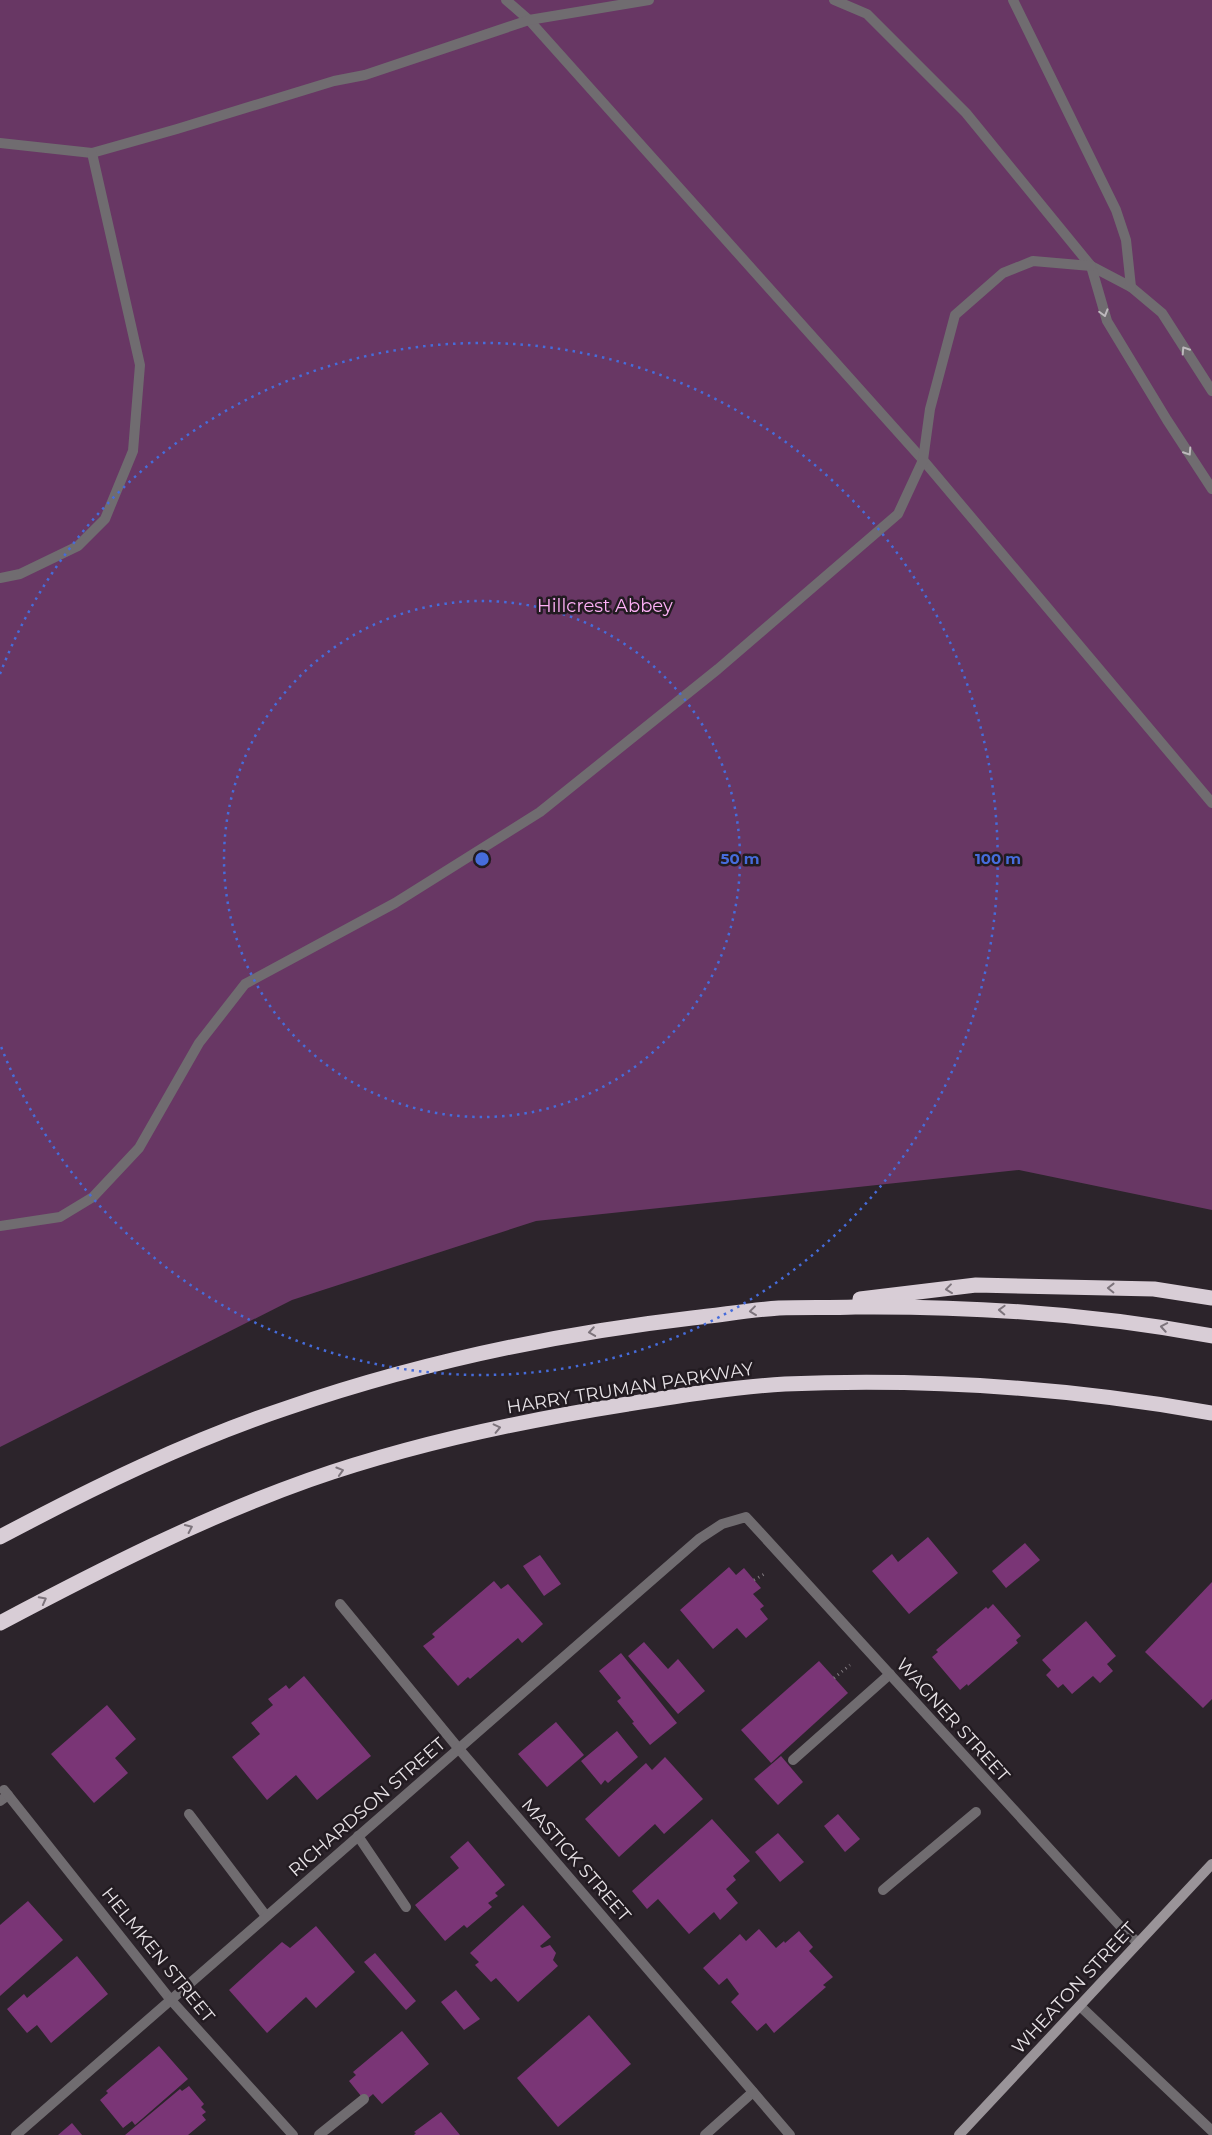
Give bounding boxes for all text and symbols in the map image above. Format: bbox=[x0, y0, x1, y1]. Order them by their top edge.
one-way arrow bbox=[1099, 308, 1109, 316]
one-way arrow bbox=[1182, 346, 1192, 355]
one-way arrow bbox=[1181, 446, 1191, 455]
park label: Hillcrest Abbey bbox=[537, 595, 673, 617]
text: 50 m bbox=[720, 849, 760, 868]
text: 100 m bbox=[975, 849, 1021, 868]
centre of rings bbox=[473, 850, 491, 868]
one-way arrow bbox=[945, 1283, 953, 1294]
one-way arrow bbox=[1107, 1283, 1115, 1293]
one-way arrow bbox=[748, 1305, 756, 1316]
one-way arrow bbox=[998, 1305, 1006, 1316]
one-way arrow bbox=[1160, 1323, 1168, 1333]
one-way arrow bbox=[587, 1327, 596, 1337]
street label: HARRY TRUMAN PARKWAY bbox=[505, 1358, 756, 1418]
one-way arrow bbox=[493, 1423, 502, 1434]
one-way arrow bbox=[336, 1466, 344, 1476]
one-way arrow bbox=[184, 1524, 193, 1535]
one-way arrow bbox=[38, 1596, 47, 1606]
street label: WAGNER STREET bbox=[892, 1654, 1015, 1787]
street label: RICHARDSON STREET bbox=[284, 1732, 450, 1881]
street label: MASTICK STREET bbox=[517, 1794, 636, 1926]
street label: HELMKEN STREET bbox=[97, 1883, 220, 2027]
street label: WHEATON STREET bbox=[1007, 1917, 1141, 2058]

